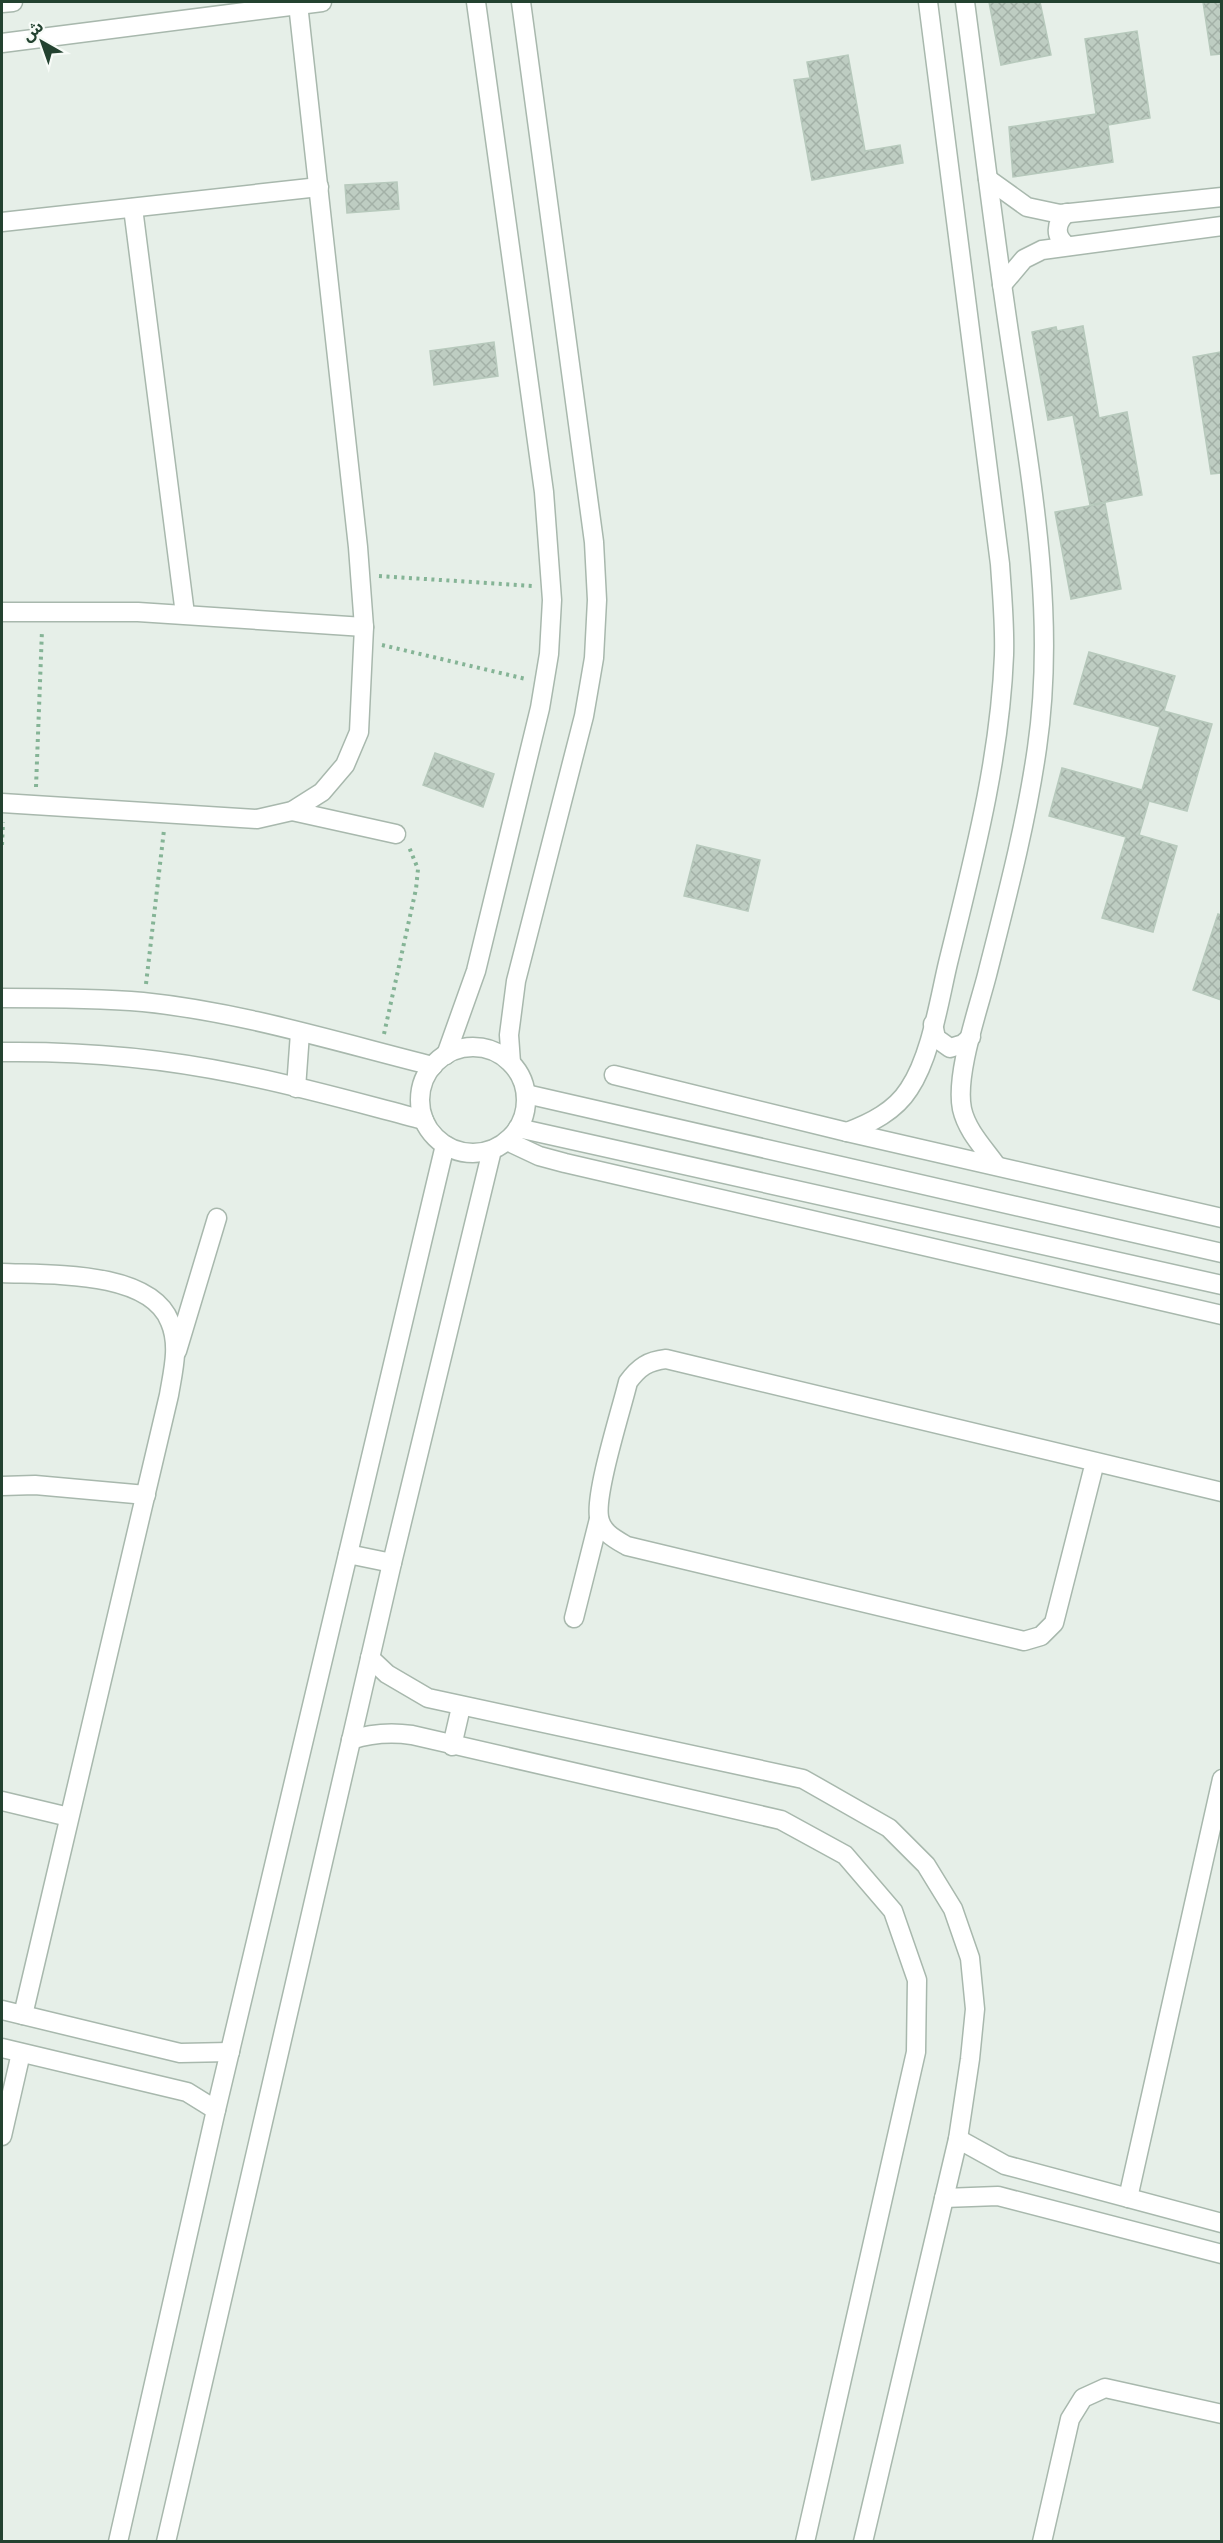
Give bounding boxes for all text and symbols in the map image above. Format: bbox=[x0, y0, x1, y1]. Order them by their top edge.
north arrow bbox=[12, 12, 72, 72]
text: ش bbox=[18, 16, 47, 45]

